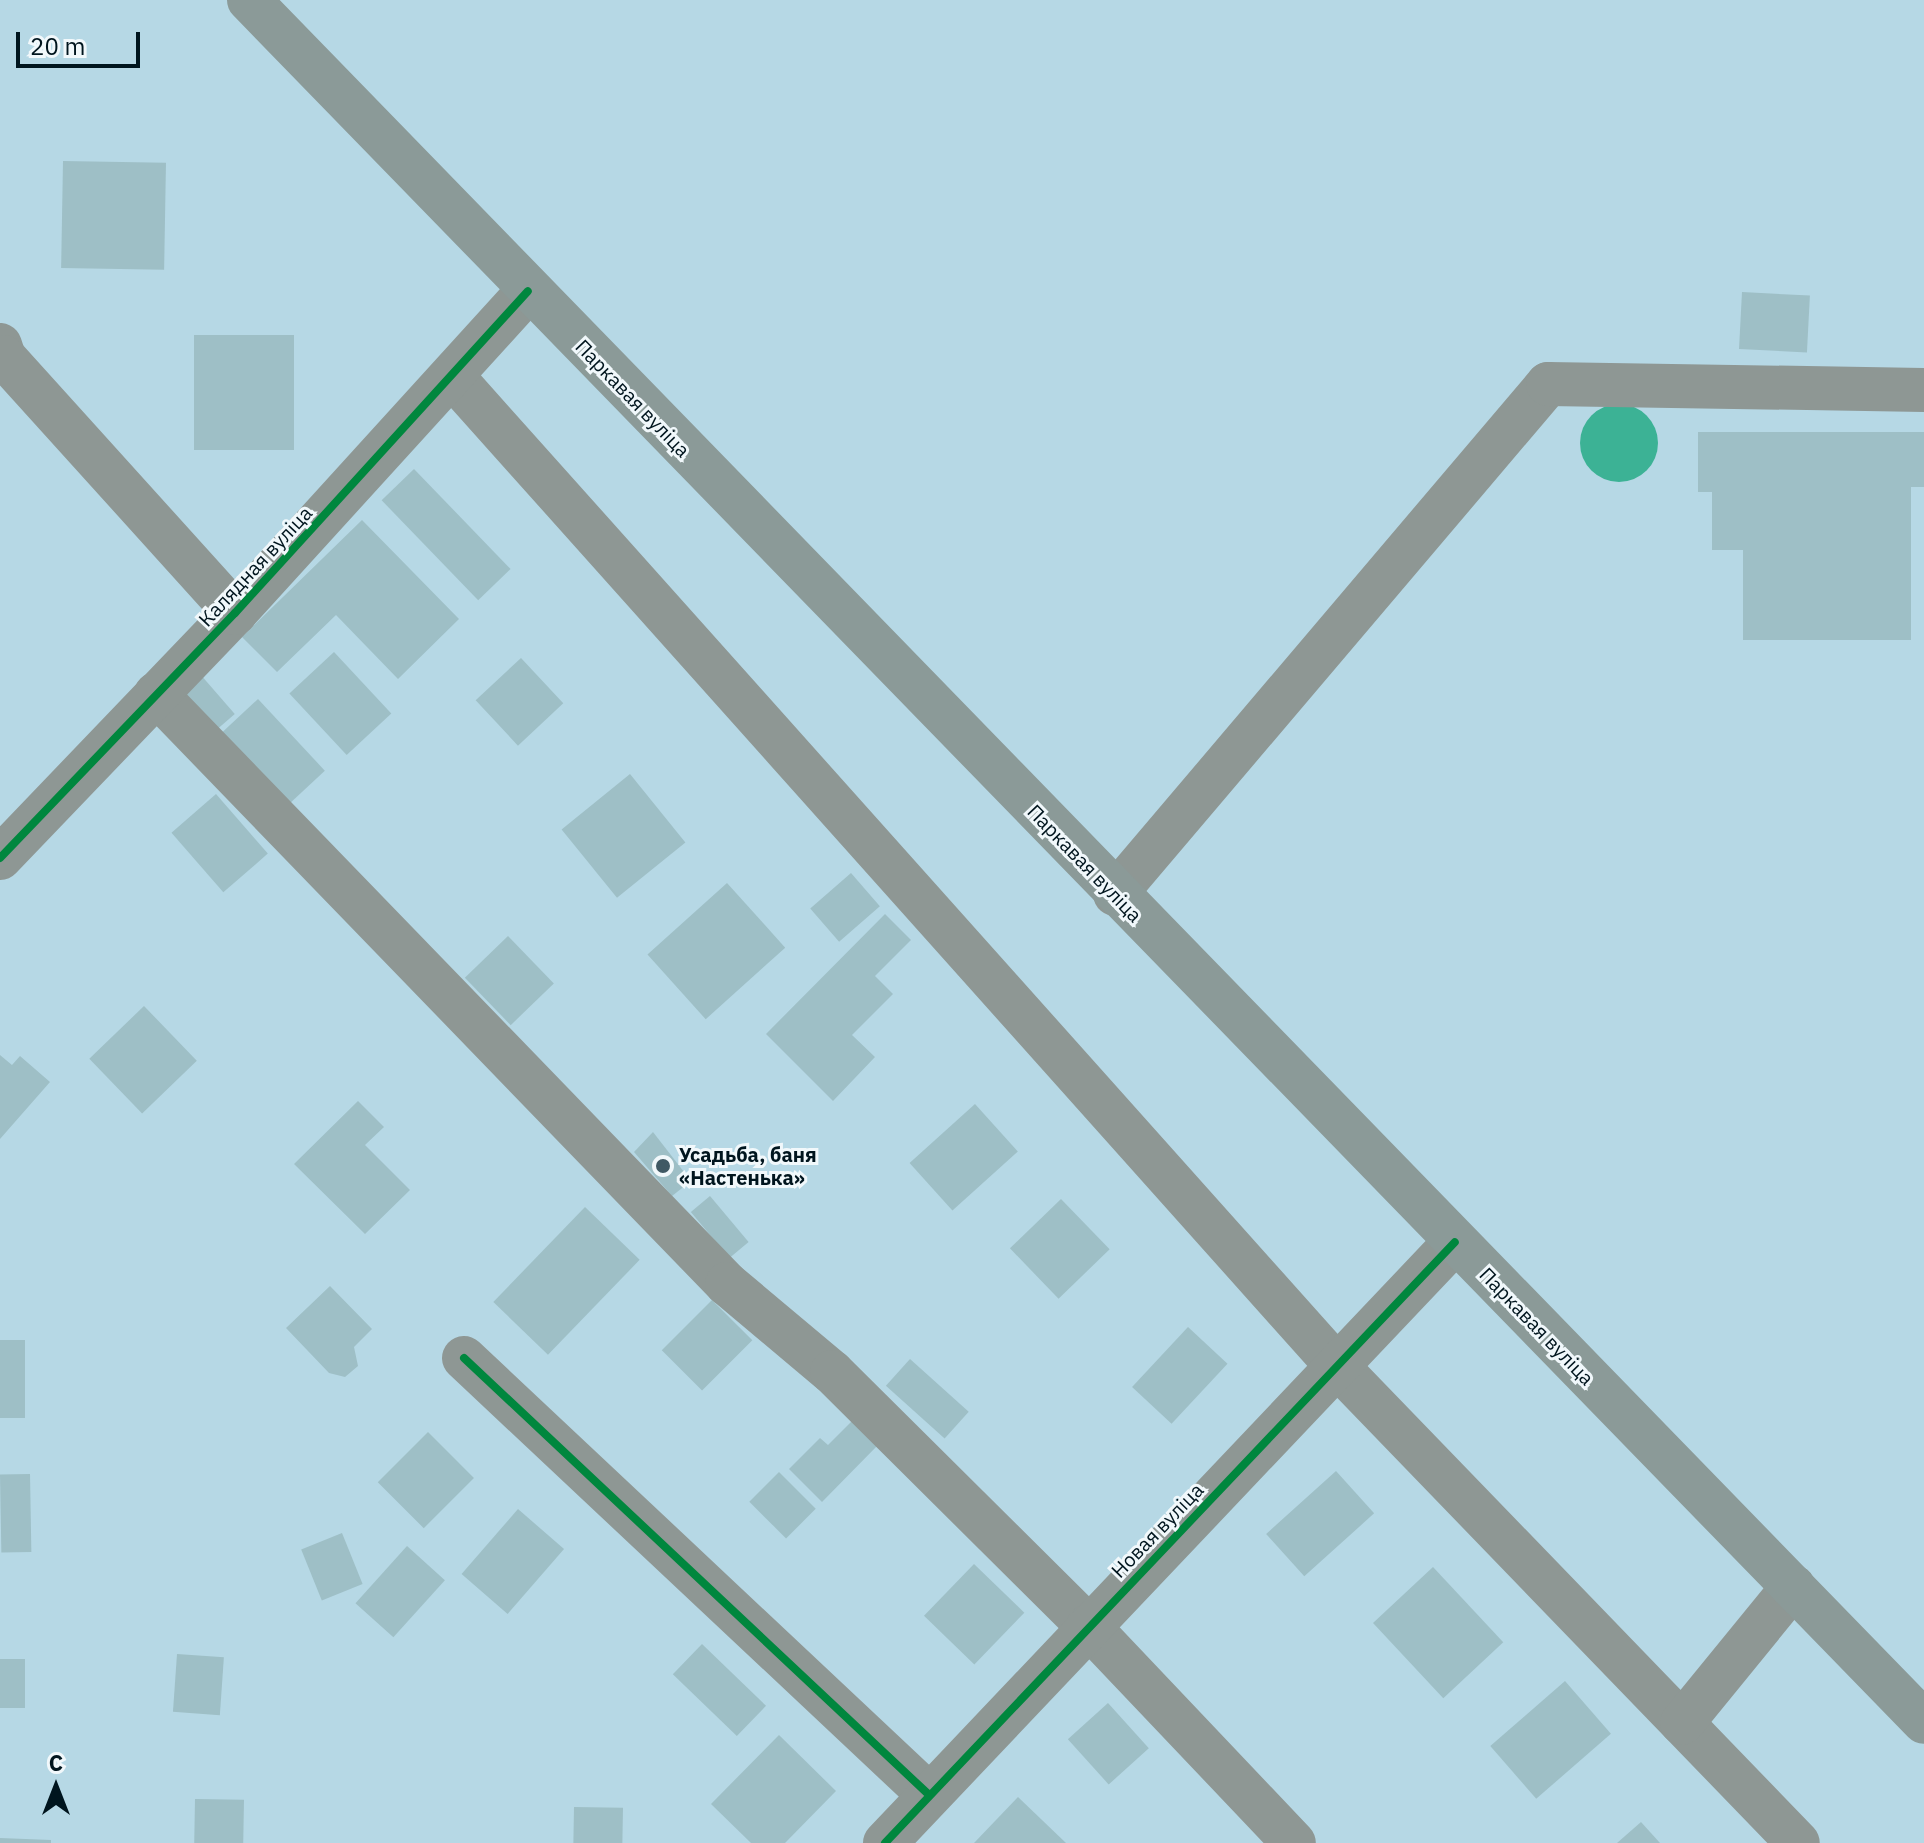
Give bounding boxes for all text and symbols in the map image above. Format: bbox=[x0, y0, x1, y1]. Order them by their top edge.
scale bar bbox=[20, 16, 144, 66]
text: 20 m bbox=[30, 30, 85, 62]
street label: Паркавая вуліца bbox=[571, 334, 695, 462]
street label: Калядная вуліца bbox=[193, 501, 317, 631]
street label: Паркавая вуліца bbox=[1023, 799, 1147, 927]
place label: Усадьба, баня «Настенька» bbox=[679, 1142, 817, 1189]
marker: Усадьба, баня «Настенька» bbox=[654, 1157, 672, 1175]
street label: Паркавая вуліца bbox=[1475, 1262, 1599, 1390]
street label: Новая вуліца bbox=[1106, 1478, 1208, 1582]
north arrow bbox=[16, 1747, 96, 1827]
text: С bbox=[49, 1748, 63, 1777]

